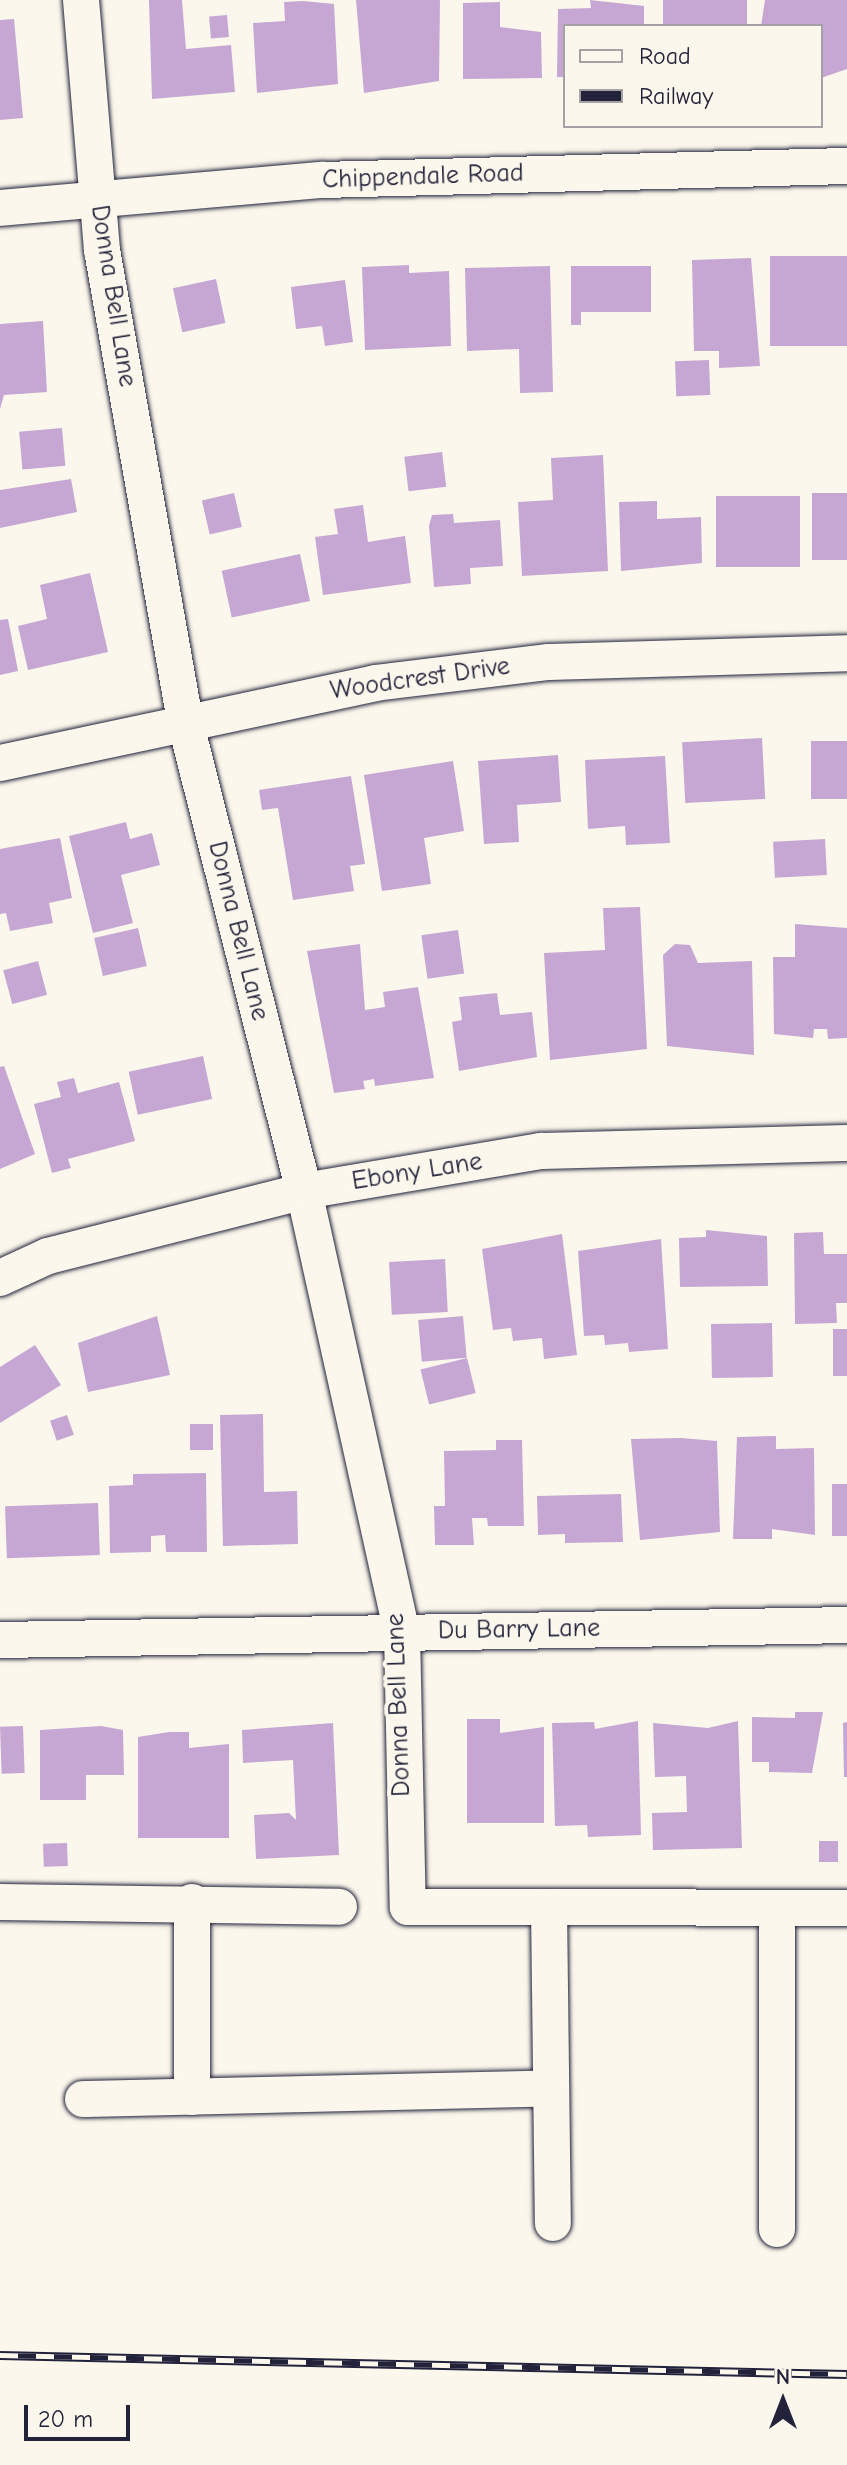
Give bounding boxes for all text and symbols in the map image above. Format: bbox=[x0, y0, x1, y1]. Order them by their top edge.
legend bbox=[563, 24, 823, 128]
text: Road bbox=[639, 42, 691, 70]
text: Railway bbox=[639, 82, 713, 110]
street label: Chippendale Road bbox=[322, 158, 524, 196]
street label: Donna Bell Lane bbox=[83, 203, 143, 389]
street label: Woodcrest Drive bbox=[328, 651, 512, 707]
street label: Donna Bell Lane bbox=[201, 838, 275, 1024]
street label: Ebony Lane bbox=[350, 1146, 484, 1198]
street label: Donna Bell Lane bbox=[380, 1613, 418, 1797]
street label: Du Barry Lane bbox=[438, 1613, 600, 1647]
north arrow bbox=[743, 2361, 823, 2441]
text: N bbox=[776, 2364, 790, 2390]
scale bar bbox=[28, 2389, 134, 2439]
text: 20 m bbox=[38, 2405, 93, 2433]

